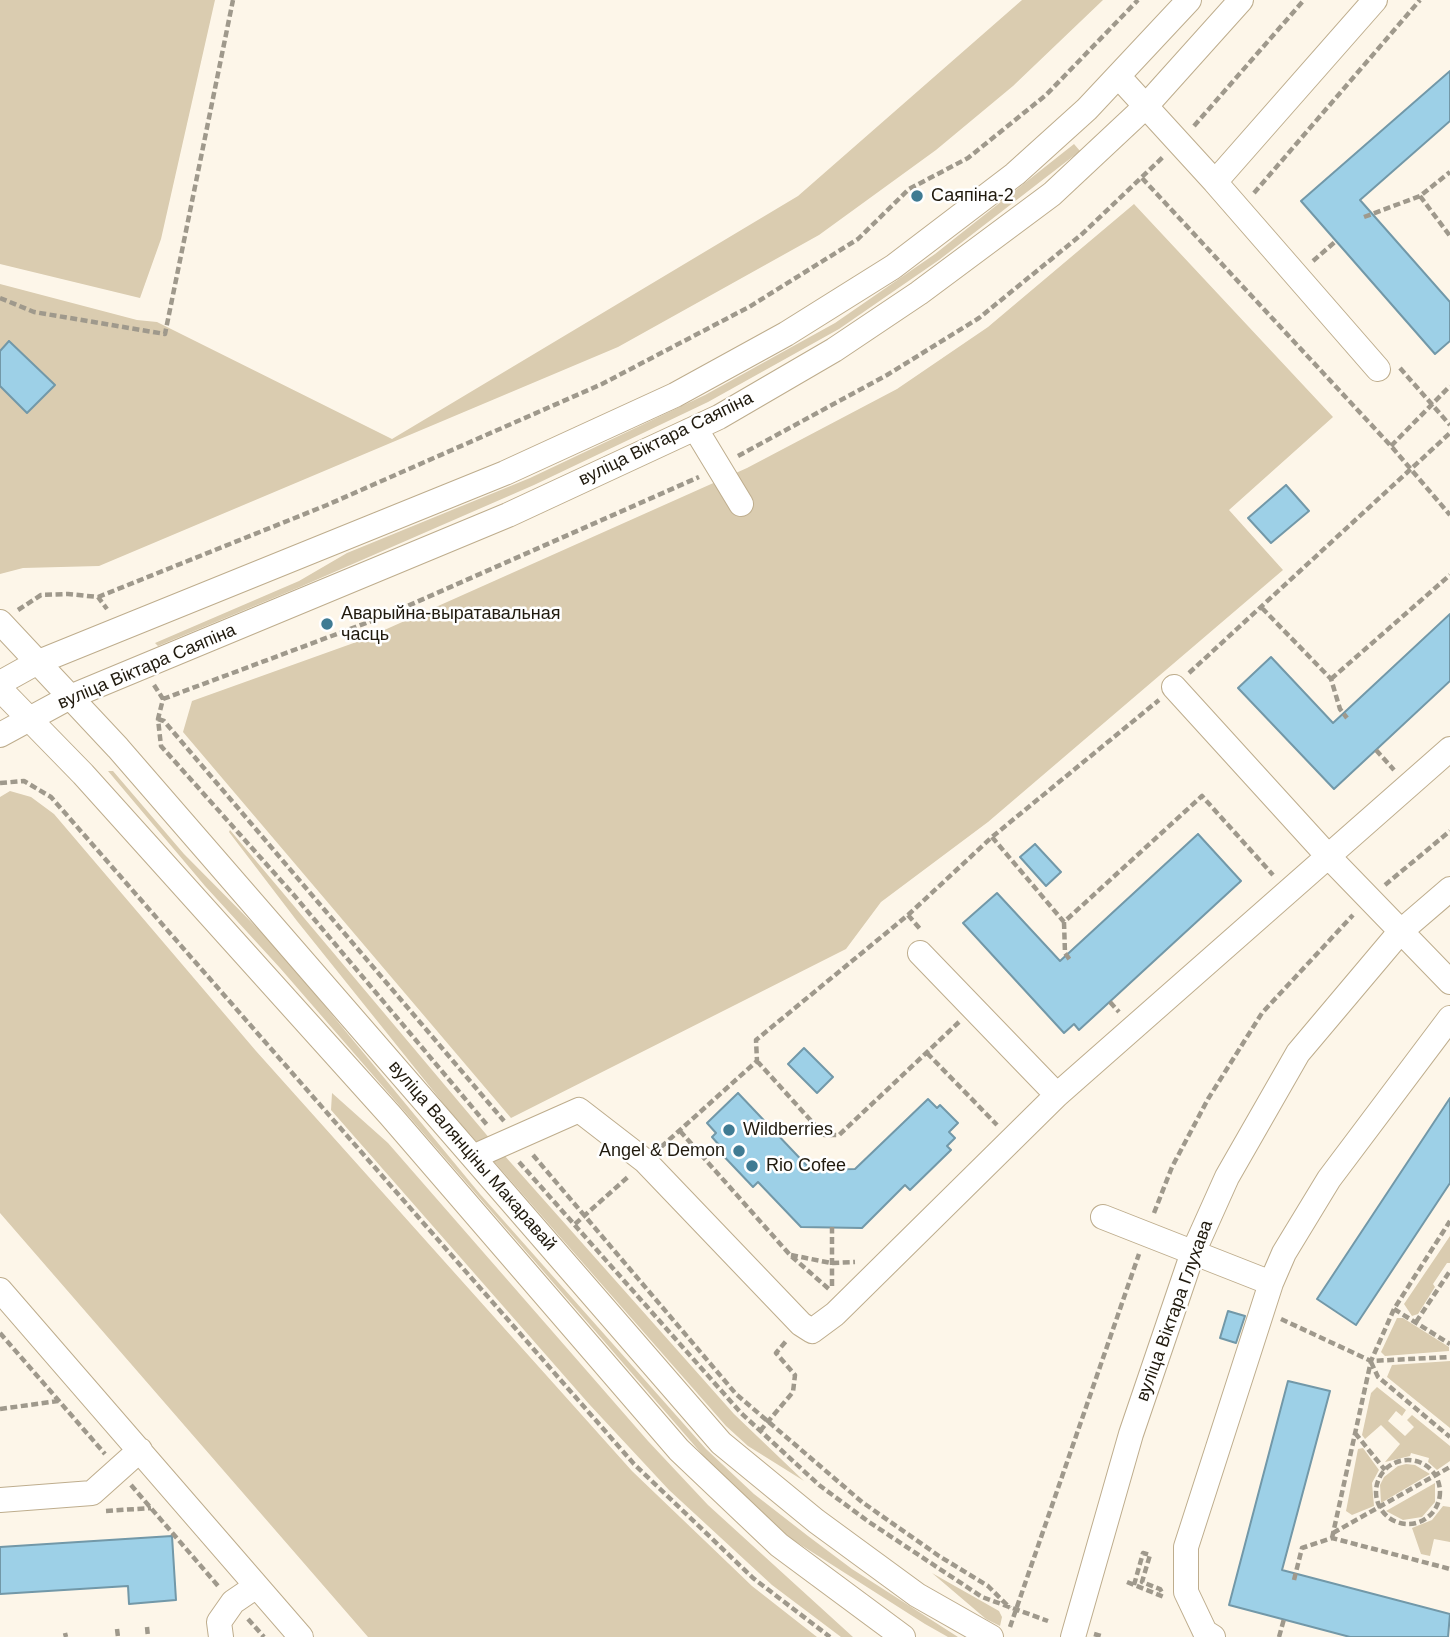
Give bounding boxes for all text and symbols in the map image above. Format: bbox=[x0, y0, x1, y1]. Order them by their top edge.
place label: Саяпіна-2 bbox=[931, 185, 1014, 207]
marker: Саяпіна-2 bbox=[909, 188, 925, 204]
street label: вуліца Віктара Саяпіна bbox=[575, 387, 757, 491]
place label: Аварыйна-выратавальная часць bbox=[341, 603, 560, 646]
marker: Аварыйна-выратавальная часць bbox=[319, 616, 335, 632]
street label: вуліца Віктара Саяпіна bbox=[55, 620, 239, 714]
street label: вуліца Валянціны Макаравай bbox=[384, 1056, 560, 1256]
place label: Wildberries bbox=[743, 1119, 833, 1141]
marker: Wildberries bbox=[721, 1122, 737, 1138]
place label: Angel & Demon bbox=[599, 1140, 725, 1162]
marker: Angel & Demon bbox=[731, 1143, 747, 1159]
place label: Rio Cofee bbox=[766, 1155, 846, 1177]
marker: Rio Cofee bbox=[744, 1158, 760, 1174]
street label: вуліца Віктара Глухава bbox=[1132, 1217, 1218, 1405]

